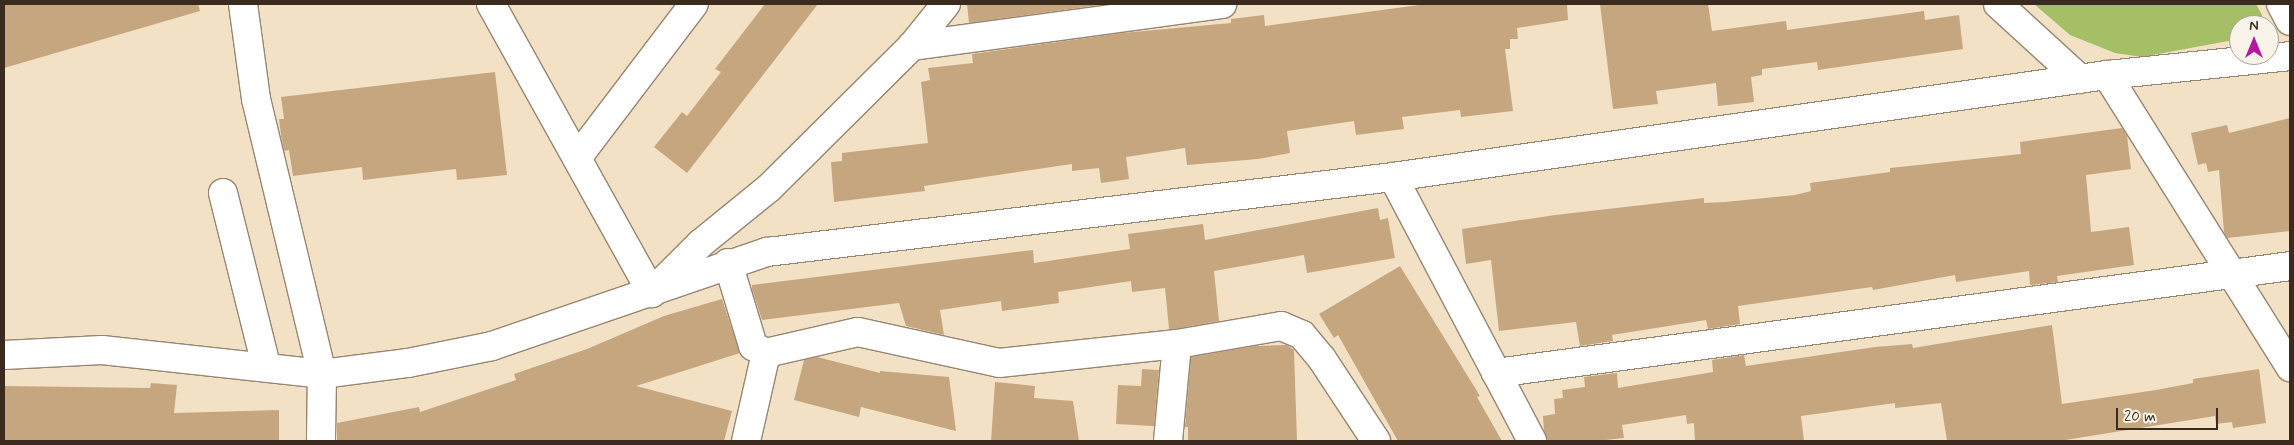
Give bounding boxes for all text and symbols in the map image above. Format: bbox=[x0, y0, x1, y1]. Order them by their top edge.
north arrow bbox=[2229, 15, 2279, 65]
text: N bbox=[2249, 17, 2259, 35]
scale bar bbox=[2119, 398, 2222, 430]
text: 20 m bbox=[2124, 407, 2156, 427]

